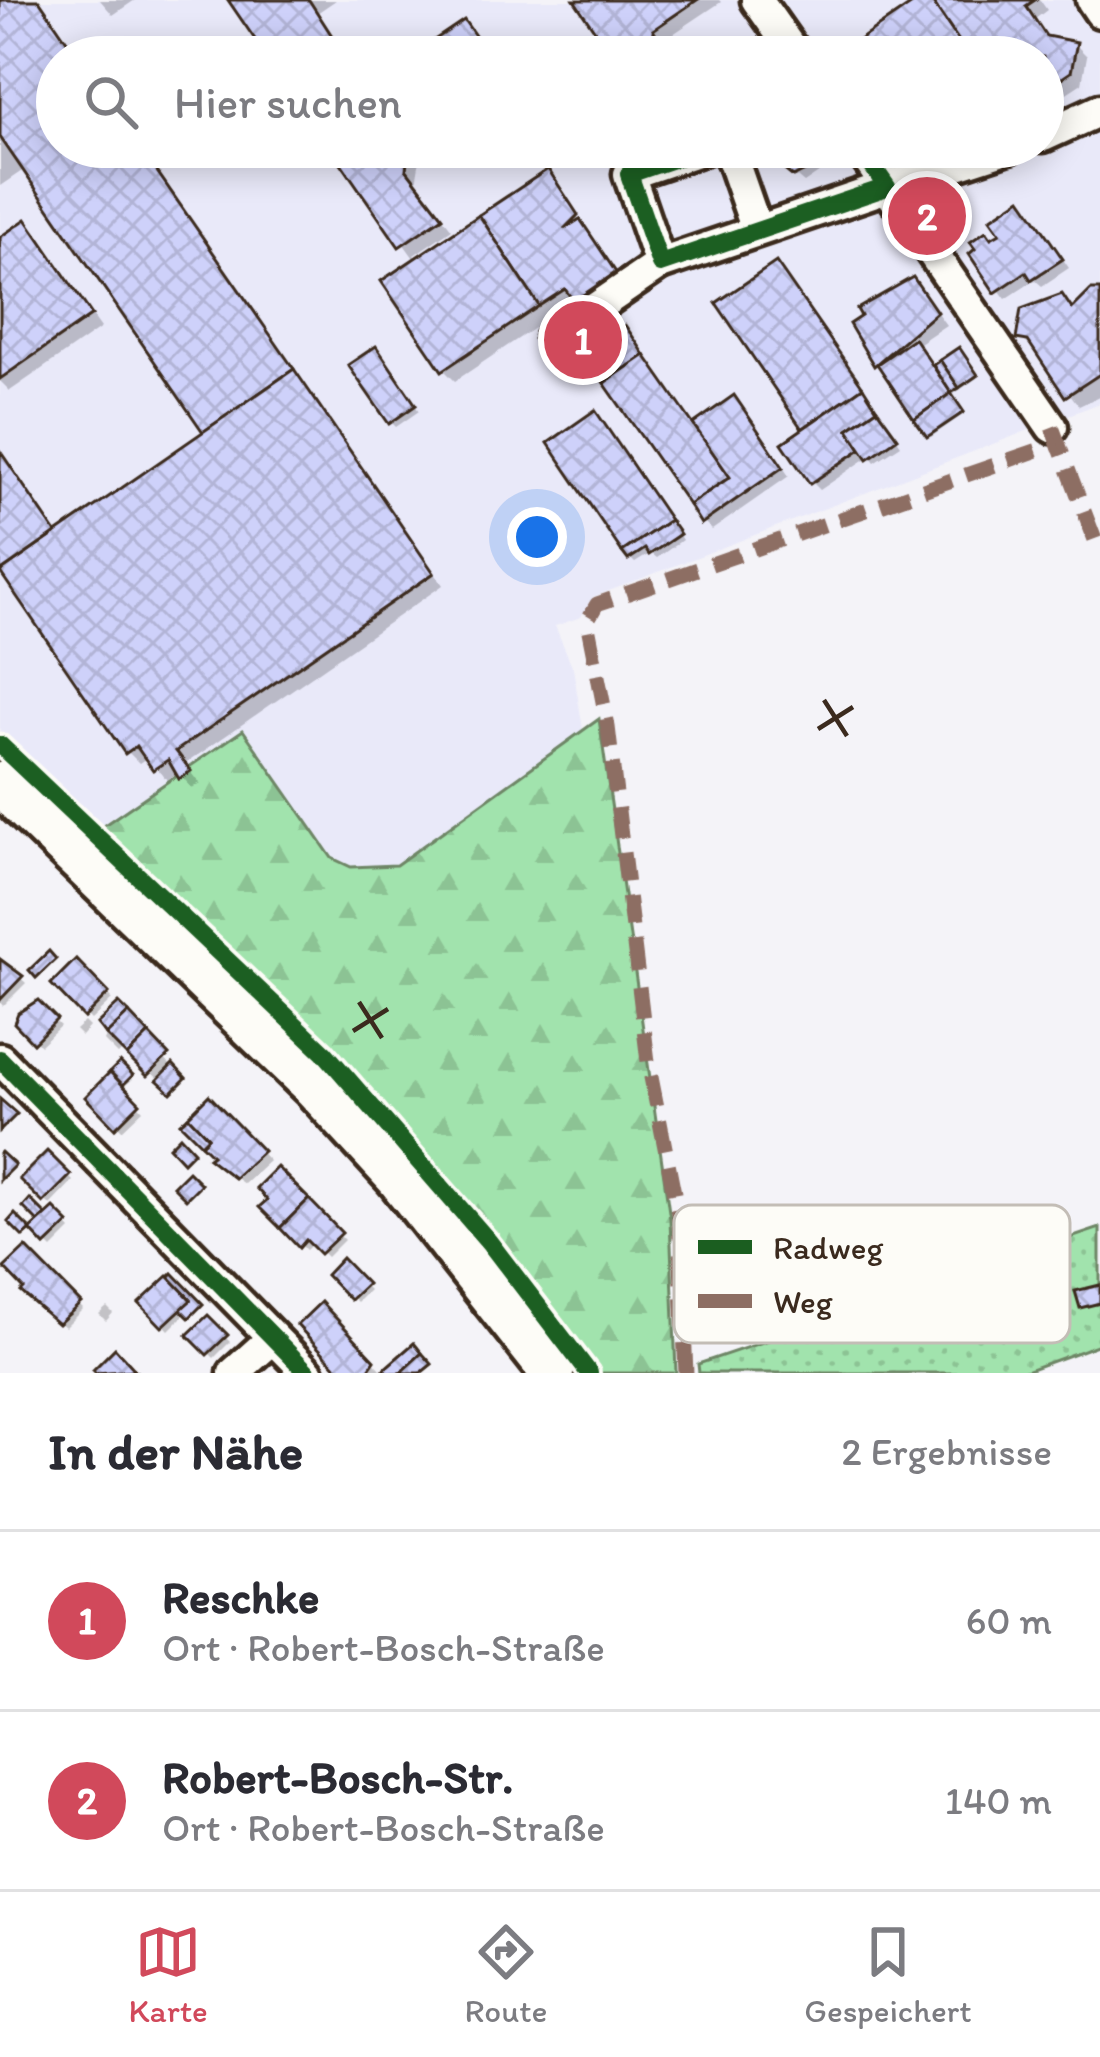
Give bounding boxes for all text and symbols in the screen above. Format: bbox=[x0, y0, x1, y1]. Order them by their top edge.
search box bbox=[36, 36, 1064, 168]
icon: search bbox=[78, 69, 144, 135]
text: Hier suchen bbox=[174, 75, 402, 129]
pin: 2 bbox=[888, 171, 966, 261]
pin: 1 bbox=[544, 295, 622, 385]
your location bbox=[507, 507, 567, 567]
legend bbox=[674, 1205, 1070, 1343]
text: Radweg bbox=[773, 1228, 883, 1267]
text: Weg bbox=[773, 1282, 833, 1321]
text: In der Nähe bbox=[48, 1421, 303, 1482]
text: 2 Ergebnisse bbox=[841, 1428, 1052, 1475]
text: Reschke bbox=[162, 1570, 319, 1624]
text: 1 bbox=[78, 1597, 96, 1644]
text: 60 m bbox=[966, 1597, 1052, 1644]
text: Ort · Robert-Bosch-Straße bbox=[162, 1624, 605, 1671]
text: Robert-Bosch-Str. bbox=[162, 1750, 513, 1804]
text: 2 bbox=[77, 1777, 97, 1824]
text: 140 m bbox=[945, 1777, 1052, 1824]
text: Ort · Robert-Bosch-Straße bbox=[162, 1804, 605, 1851]
tab: Karte bbox=[128, 1919, 208, 2030]
tab: Route bbox=[465, 1919, 548, 2030]
tab: Gespeichert bbox=[804, 1919, 972, 2030]

